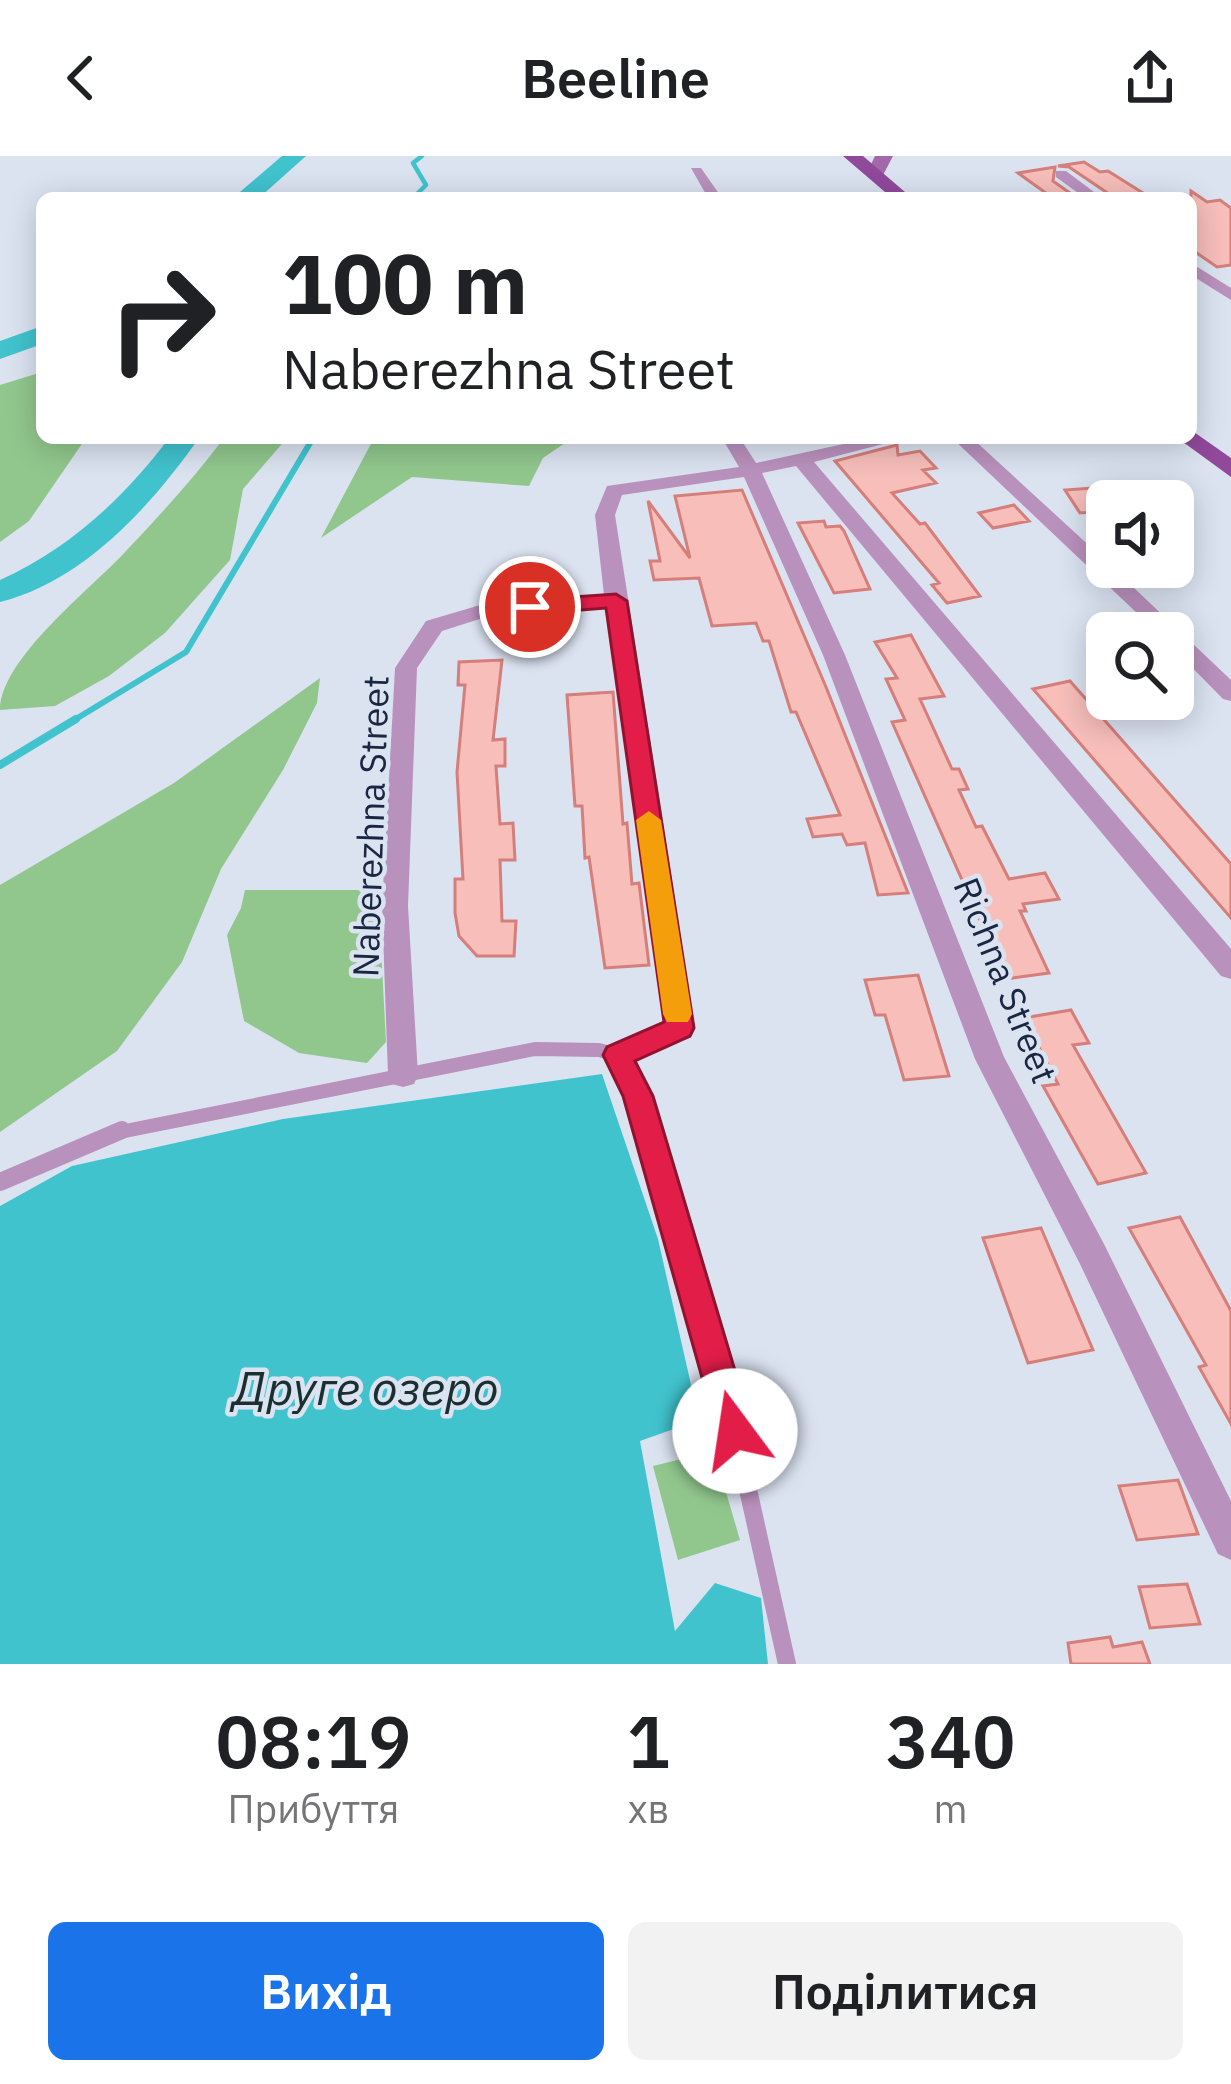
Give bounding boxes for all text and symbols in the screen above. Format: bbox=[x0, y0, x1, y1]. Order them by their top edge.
text: Beeline bbox=[521, 43, 710, 113]
icon: back bbox=[48, 45, 114, 111]
icon: share bbox=[1117, 45, 1183, 111]
text: 100 m bbox=[282, 228, 528, 337]
icon: right bbox=[84, 240, 240, 396]
text: Naberezhna Street bbox=[282, 334, 735, 404]
map controls bbox=[1086, 480, 1194, 720]
button: sound bbox=[1086, 480, 1194, 588]
pin bbox=[479, 556, 581, 658]
icon: arrive bbox=[497, 574, 563, 640]
button: search bbox=[1086, 612, 1194, 720]
street label: Naberezhna Street bbox=[341, 674, 399, 978]
street label: Richna Street bbox=[943, 870, 1069, 1090]
water label: Друге озеро bbox=[229, 1356, 499, 1418]
position arrow bbox=[672, 1368, 798, 1494]
text: 08:19 bbox=[216, 1694, 411, 1788]
text: 1 bbox=[627, 1694, 670, 1788]
text: 340 bbox=[886, 1694, 1015, 1788]
text: Прибуття bbox=[228, 1783, 399, 1834]
text: хв bbox=[628, 1783, 669, 1834]
text: m bbox=[934, 1783, 968, 1834]
button: Вихід bbox=[48, 1922, 604, 2060]
button: Поділитися bbox=[628, 1922, 1183, 2060]

